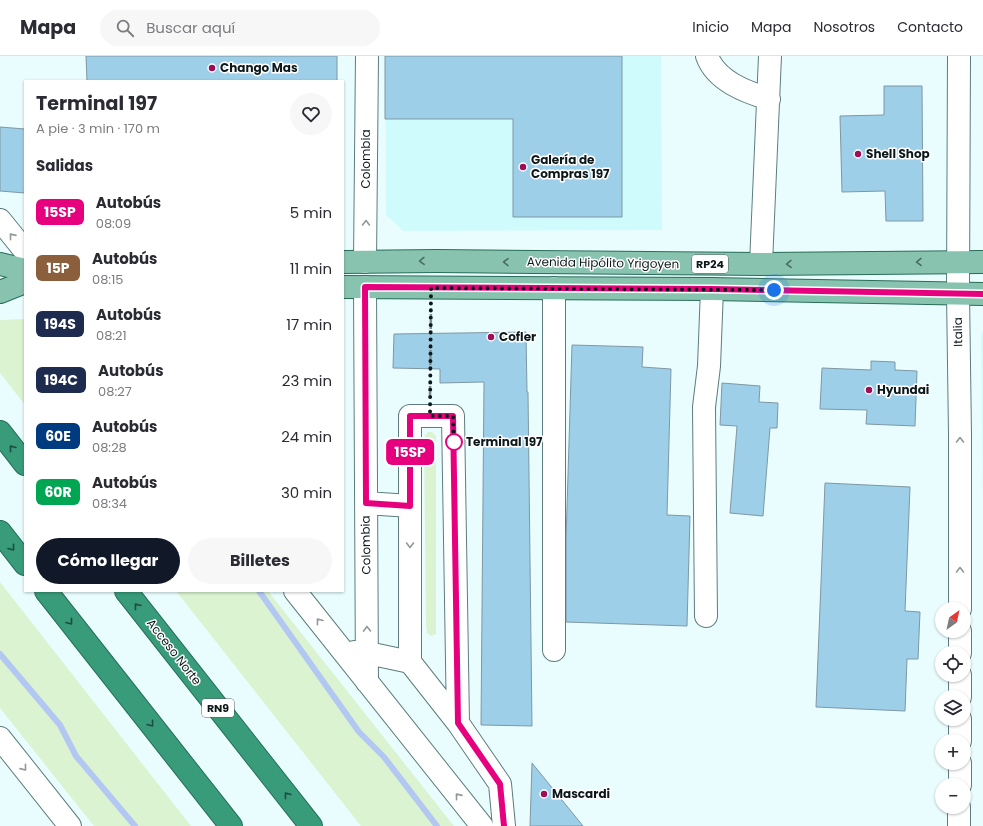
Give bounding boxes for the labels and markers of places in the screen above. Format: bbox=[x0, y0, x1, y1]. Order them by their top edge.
place label: Chango Mas bbox=[220, 59, 298, 76]
marker: Chango Mas bbox=[207, 63, 217, 73]
place label: Shell Shop bbox=[866, 145, 930, 162]
marker: Shell Shop bbox=[853, 149, 863, 159]
place label: Galería de Compras 197 bbox=[531, 151, 610, 182]
marker: Galería de Compras 197 bbox=[518, 162, 528, 172]
place label: Cofler bbox=[499, 328, 536, 345]
marker: Cofler bbox=[486, 332, 496, 342]
place label: Hyundai bbox=[877, 381, 929, 398]
marker: Hyundai bbox=[864, 385, 874, 395]
marker: Terminal 197 bbox=[445, 433, 463, 451]
place label: Terminal 197 bbox=[466, 433, 543, 450]
place label: Mascardi bbox=[552, 785, 610, 802]
marker: Mascardi bbox=[539, 789, 549, 799]

